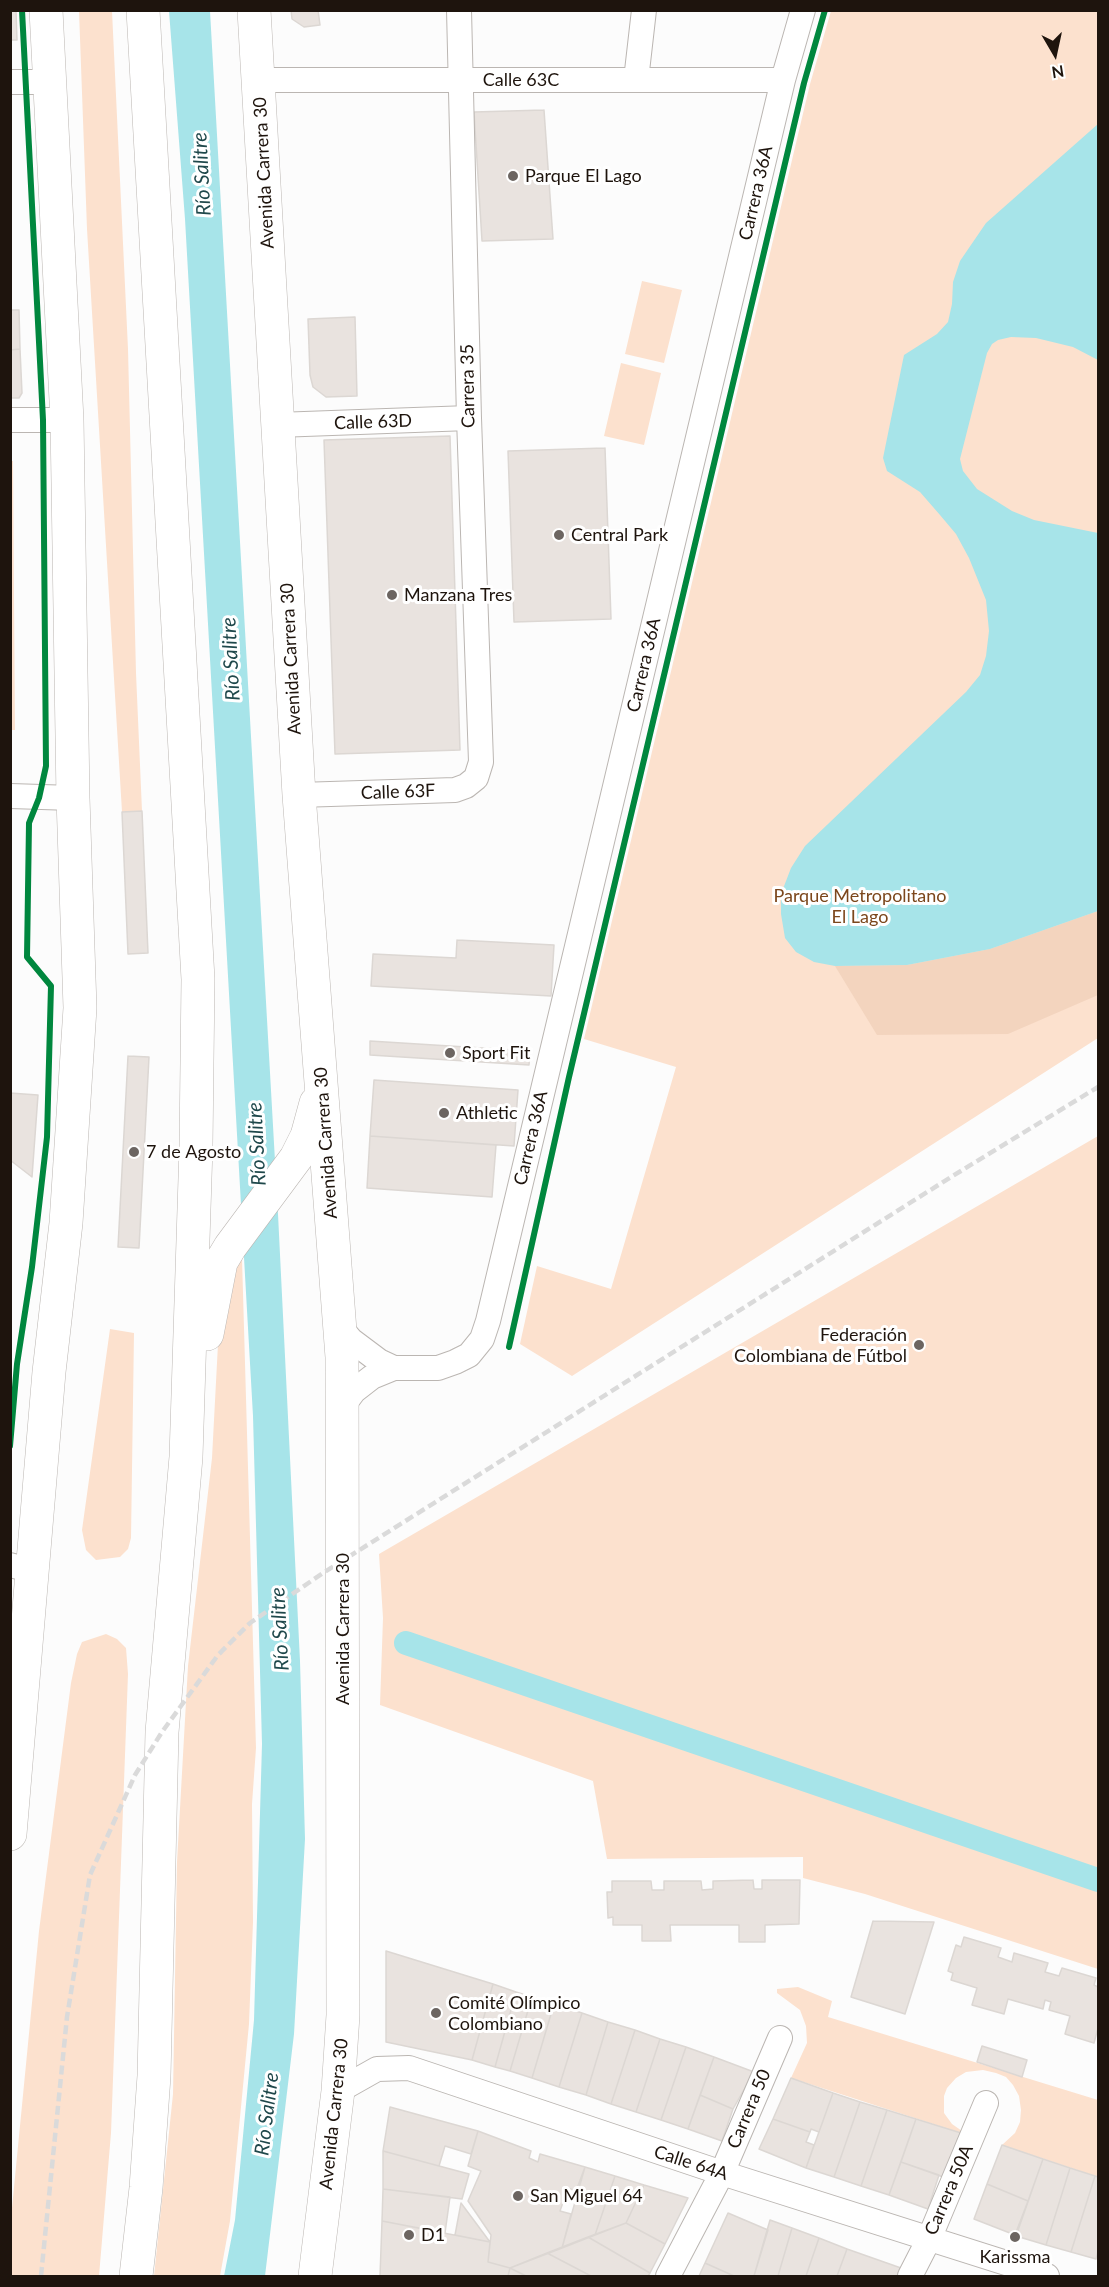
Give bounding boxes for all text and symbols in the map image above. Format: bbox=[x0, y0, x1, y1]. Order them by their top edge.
north arrow bbox=[1025, 24, 1085, 84]
text: N bbox=[1050, 62, 1065, 83]
street label: Calle 63C bbox=[483, 69, 559, 91]
street label: Avenida Carrera 30 bbox=[249, 97, 279, 249]
water label: Río Salitre bbox=[188, 132, 216, 216]
street label: Carrera 36A bbox=[735, 144, 777, 242]
place label: Parque El Lago bbox=[525, 165, 642, 187]
marker: Parque El Lago bbox=[506, 169, 520, 183]
street label: Carrera 35 bbox=[456, 344, 480, 428]
street label: Calle 63D bbox=[334, 410, 412, 434]
place label: Central Park bbox=[571, 524, 668, 546]
marker: Central Park bbox=[552, 528, 566, 542]
street label: Avenida Carrera 30 bbox=[276, 583, 306, 735]
place label: Manzana Tres bbox=[404, 584, 512, 606]
marker: Manzana Tres bbox=[385, 588, 399, 602]
street label: Carrera 36A bbox=[623, 616, 665, 714]
water label: Río Salitre bbox=[217, 617, 245, 701]
street label: Calle 63F bbox=[360, 780, 436, 804]
park label: Parque Metropolitano El Lago bbox=[773, 885, 947, 928]
place label: Sport Fit bbox=[462, 1042, 530, 1064]
marker: Sport Fit bbox=[443, 1046, 457, 1060]
street label: Avenida Carrera 30 bbox=[310, 1066, 342, 1220]
street label: Carrera 36A bbox=[510, 1089, 552, 1187]
water label: Río Salitre bbox=[243, 1102, 271, 1186]
place label: Athletic bbox=[456, 1102, 518, 1124]
marker: Athletic bbox=[437, 1106, 451, 1120]
place label: 7 de Agosto bbox=[146, 1141, 241, 1163]
marker: 7 de Agosto bbox=[127, 1145, 141, 1159]
place label: Federación Colombiana de Fútbol bbox=[734, 1324, 907, 1366]
marker: Federación Colombiana de Fútbol bbox=[912, 1338, 926, 1352]
street label: Avenida Carrera 30 bbox=[332, 1553, 354, 1705]
water label: Río Salitre bbox=[266, 1587, 294, 1671]
place label: Comité Olímpico Colombiano bbox=[448, 1992, 580, 2034]
marker: Comité Olímpico Colombiano bbox=[429, 2006, 443, 2020]
street label: Avenida Carrera 30 bbox=[315, 2037, 353, 2191]
street label: Carrera 50 bbox=[723, 2066, 775, 2152]
water label: Río Salitre bbox=[250, 2071, 284, 2157]
street label: Calle 64A bbox=[651, 2141, 731, 2185]
street label: Carrera 50A bbox=[920, 2141, 978, 2239]
place label: San Miguel 64 bbox=[530, 2185, 643, 2207]
marker: San Miguel 64 bbox=[511, 2189, 525, 2203]
place label: D1 bbox=[421, 2224, 445, 2246]
marker: D1 bbox=[402, 2228, 416, 2242]
marker: Karissma bbox=[1008, 2230, 1022, 2244]
place label: Karissma bbox=[979, 2246, 1051, 2268]

